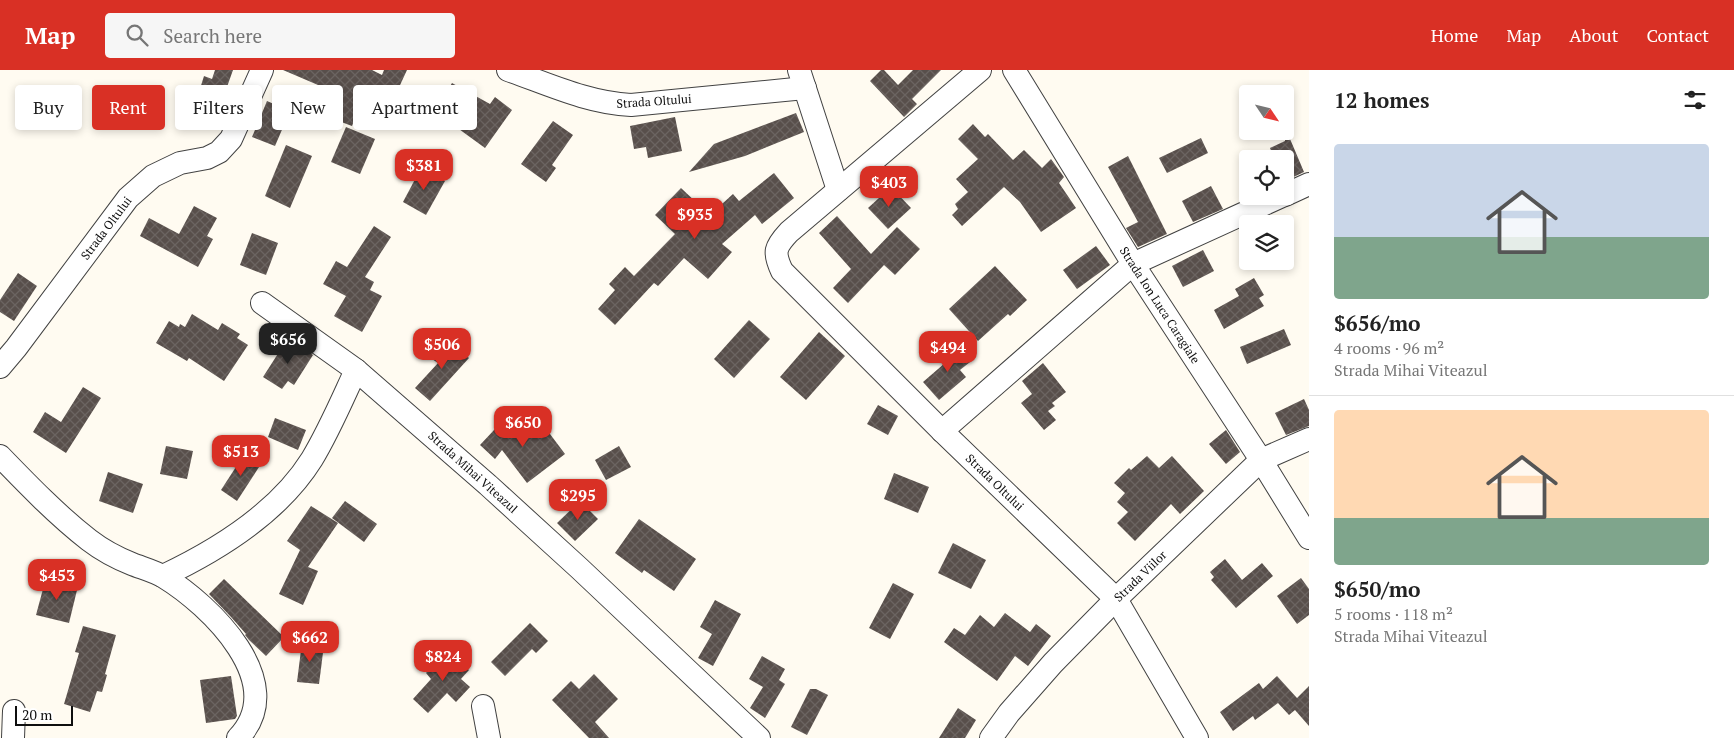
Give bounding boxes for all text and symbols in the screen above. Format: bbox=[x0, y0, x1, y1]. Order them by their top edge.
search box bbox=[105, 13, 455, 58]
text: Map bbox=[25, 19, 75, 51]
icon: search bbox=[123, 21, 151, 49]
text: Search here bbox=[163, 23, 262, 48]
text: Home bbox=[1431, 23, 1478, 47]
text: Map bbox=[1506, 23, 1541, 47]
text: About bbox=[1569, 23, 1618, 47]
text: Contact bbox=[1646, 23, 1709, 47]
chip: Buy bbox=[15, 85, 82, 130]
chip: Rent bbox=[92, 85, 165, 130]
chip: Filters bbox=[175, 85, 262, 130]
chip: New bbox=[272, 85, 343, 130]
chip: Apartment bbox=[353, 85, 477, 130]
north arrow bbox=[1239, 85, 1294, 140]
map controls bbox=[1239, 85, 1294, 270]
text: 12 homes bbox=[1334, 86, 1430, 114]
icon: filters bbox=[1681, 86, 1709, 114]
street label: Strada Oltului bbox=[616, 91, 692, 111]
pin: $381 bbox=[394, 148, 454, 191]
button: locate bbox=[1239, 150, 1294, 205]
text: $381 bbox=[406, 154, 442, 176]
pin: $403 bbox=[859, 166, 919, 208]
text: $403 bbox=[871, 171, 907, 193]
icon: home bbox=[1477, 177, 1567, 267]
street label: Strada Oltului bbox=[77, 193, 135, 263]
pin: $935 bbox=[665, 198, 725, 240]
text: $935 bbox=[677, 203, 713, 225]
button: layers bbox=[1239, 215, 1294, 270]
street label: Strada Ion Luca Caragiale bbox=[1117, 244, 1203, 366]
text: $656/mo bbox=[1334, 309, 1421, 337]
pin: $656 bbox=[258, 322, 318, 365]
text: $656 bbox=[270, 328, 306, 350]
pin: $506 bbox=[412, 328, 472, 370]
pin: $494 bbox=[918, 330, 978, 373]
text: $506 bbox=[424, 333, 460, 355]
text: $494 bbox=[930, 336, 966, 358]
text: 4 rooms · 96 m² bbox=[1334, 337, 1444, 359]
text: Strada Mihai Viteazul bbox=[1334, 359, 1488, 381]
pin: $650 bbox=[493, 406, 553, 448]
text: $650 bbox=[505, 411, 541, 433]
street label: Strada Mihai Viteazul bbox=[425, 428, 521, 516]
pin: $513 bbox=[211, 434, 271, 477]
text: $513 bbox=[223, 440, 259, 462]
icon: home bbox=[1477, 442, 1567, 532]
street label: Strada Oltului bbox=[963, 451, 1028, 514]
pin: $295 bbox=[548, 478, 608, 521]
text: $295 bbox=[560, 484, 596, 506]
street label: Strada Viilor bbox=[1111, 547, 1170, 605]
pin: $453 bbox=[27, 558, 87, 601]
text: $453 bbox=[39, 564, 75, 586]
text: $650/mo bbox=[1334, 575, 1421, 603]
text: 5 rooms · 118 m² bbox=[1334, 603, 1453, 625]
pin: $662 bbox=[280, 620, 340, 663]
text: Strada Mihai Viteazul bbox=[1334, 625, 1488, 647]
text: $662 bbox=[292, 626, 328, 648]
pin: $824 bbox=[413, 640, 473, 682]
text: $824 bbox=[425, 645, 461, 667]
scale bar bbox=[15, 703, 72, 726]
text: 20 m bbox=[22, 705, 52, 724]

